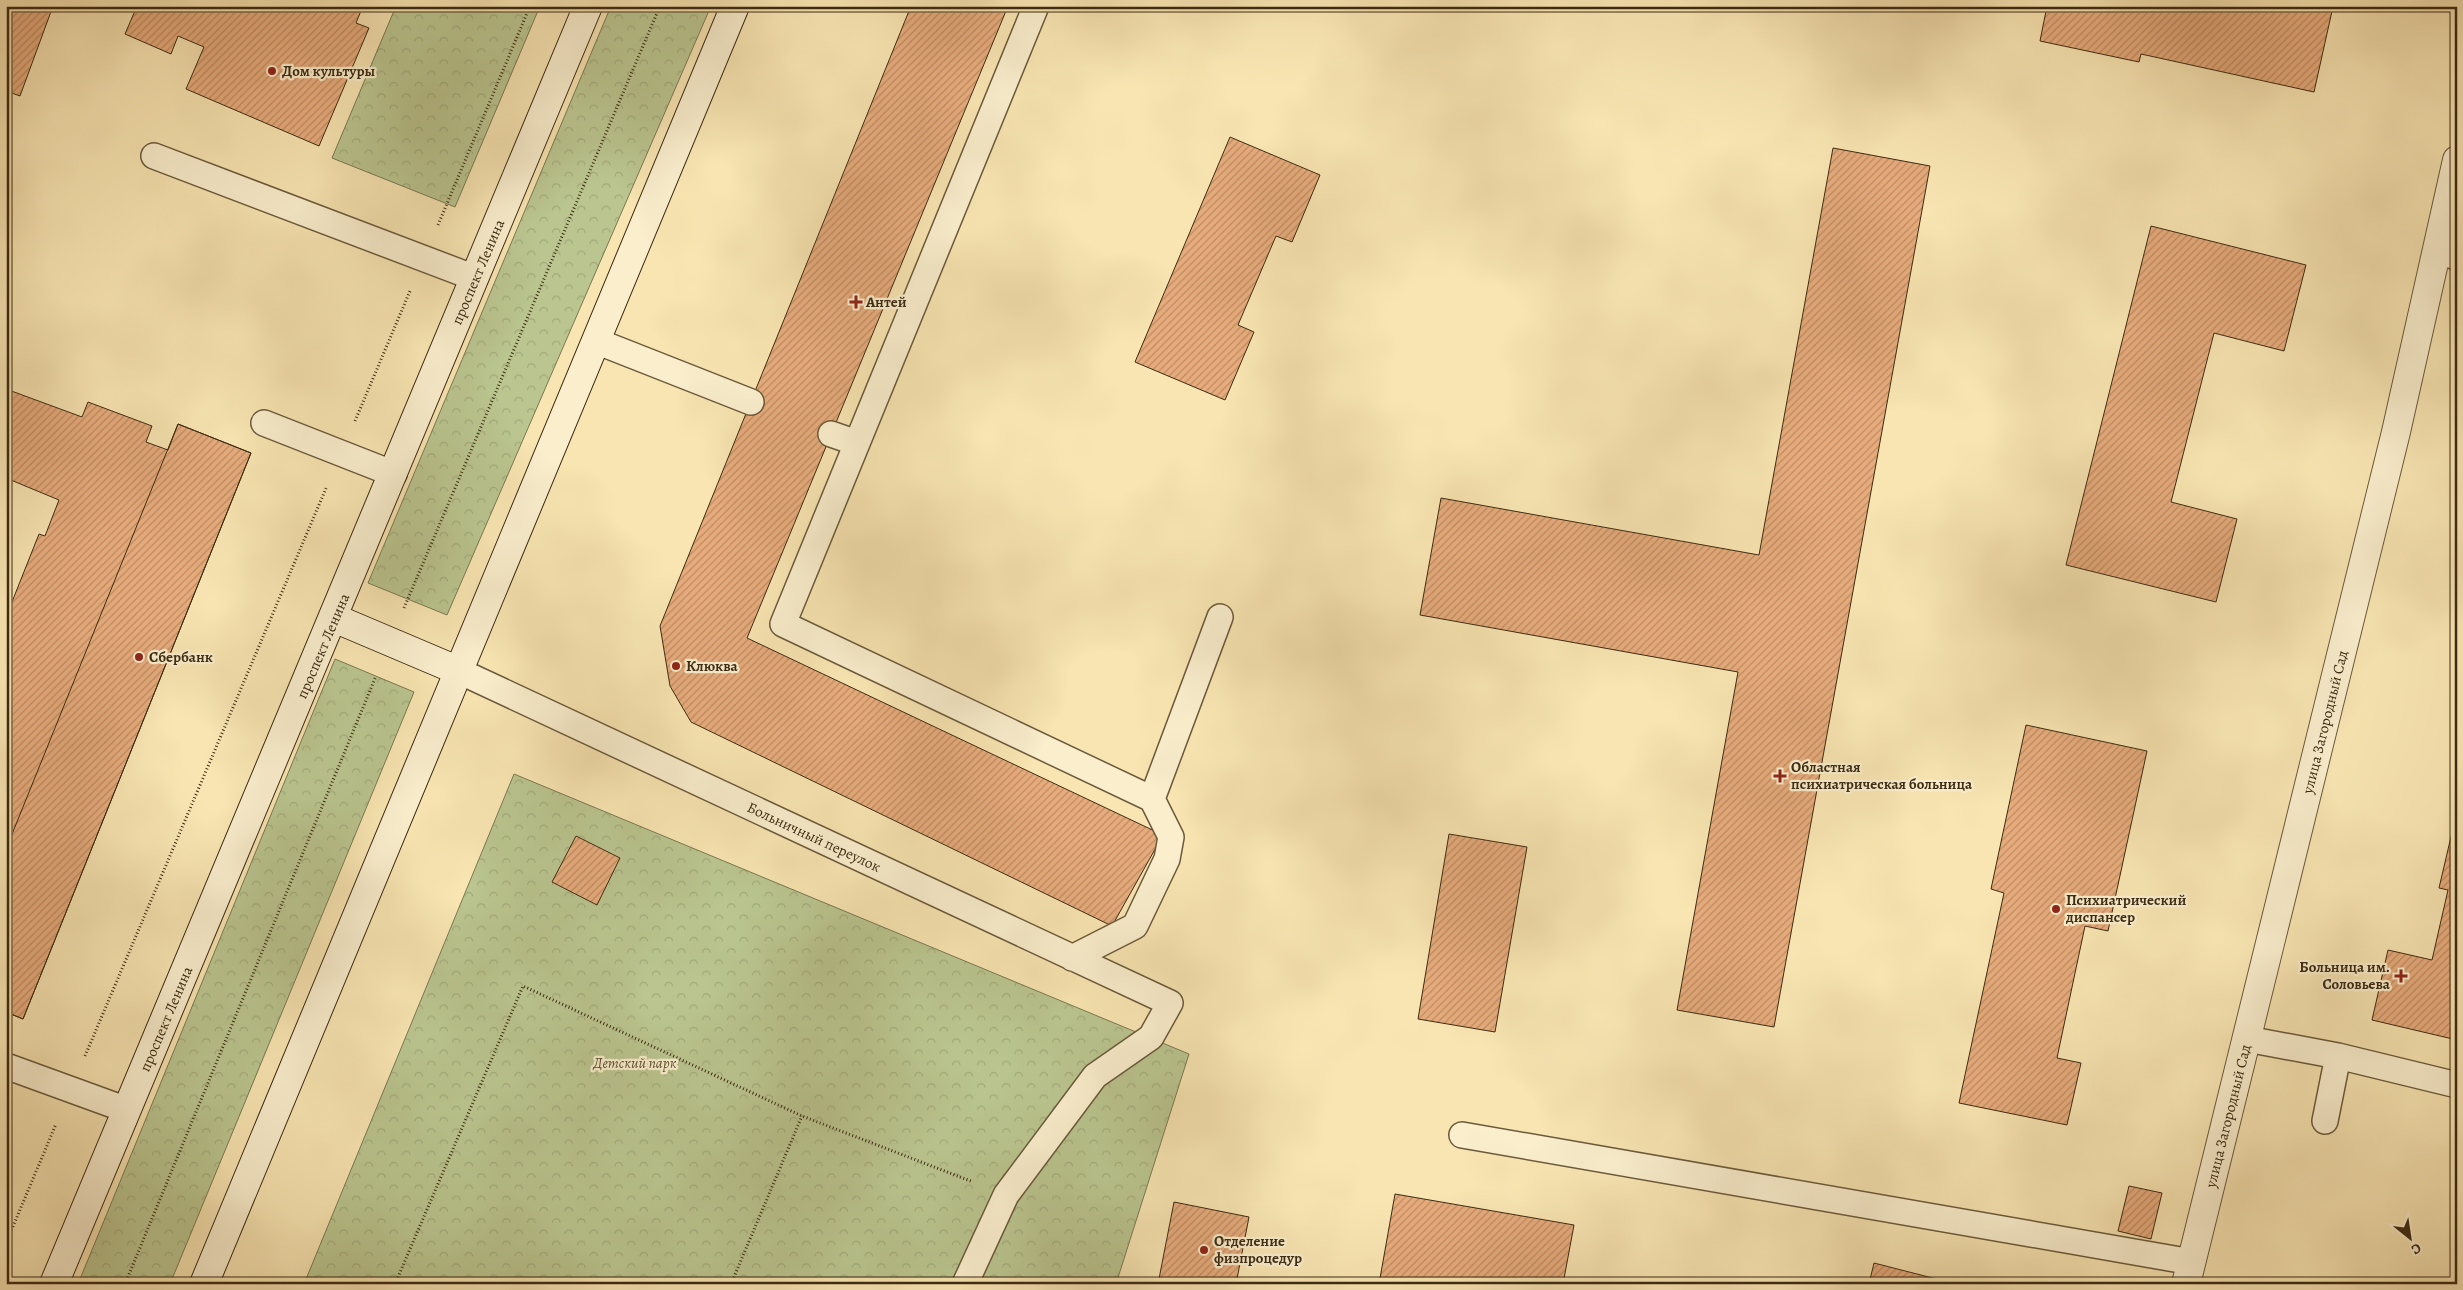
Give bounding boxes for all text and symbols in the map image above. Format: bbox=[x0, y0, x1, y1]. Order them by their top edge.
place label: Дом культуры bbox=[282, 61, 375, 81]
marker: Дом культуры bbox=[266, 65, 278, 77]
street label: проспект Ленина bbox=[447, 216, 509, 328]
place label: Антей bbox=[865, 292, 907, 312]
marker: Антей bbox=[850, 296, 862, 308]
street label: проспект Ленина bbox=[292, 590, 354, 702]
place label: Сбербанк bbox=[149, 647, 213, 667]
street label: улица Загородный Сад bbox=[2297, 648, 2352, 797]
marker: Сбербанк bbox=[133, 651, 145, 663]
place label: Клюква bbox=[686, 656, 739, 676]
marker: Клюква bbox=[670, 660, 682, 672]
place label: Областная психиатрическая больница bbox=[1791, 757, 1973, 794]
marker: Областная психиатрическая больница bbox=[1773, 769, 1787, 783]
street label: Больничный переулок bbox=[744, 797, 884, 877]
place label: Психиатрический диспансер bbox=[2065, 890, 2187, 927]
marker: Психиатрический диспансер bbox=[2050, 903, 2062, 915]
place label: Больница им. Соловьева bbox=[2299, 957, 2391, 994]
street label: проспект Ленина bbox=[135, 963, 197, 1075]
marker: Больница им. Соловьева bbox=[2394, 969, 2408, 983]
street label: улица Загородный Сад bbox=[2200, 1042, 2255, 1191]
park label: Детский парк bbox=[592, 1053, 677, 1073]
north arrow bbox=[2386, 1212, 2436, 1262]
place label: Отделение физпроцедур bbox=[1214, 1231, 1302, 1268]
text: С bbox=[2407, 1238, 2425, 1259]
marker: Отделение физпроцедур bbox=[1198, 1244, 1210, 1256]

